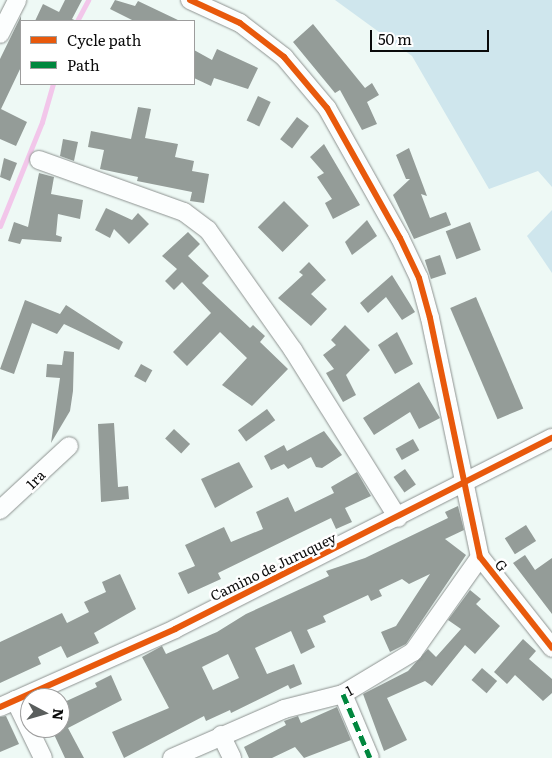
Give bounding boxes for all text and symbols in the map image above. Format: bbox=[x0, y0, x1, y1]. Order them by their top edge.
legend bbox=[20, 20, 195, 85]
scale bar bbox=[372, 20, 491, 52]
text: 50 m bbox=[378, 27, 412, 50]
text: Cycle path bbox=[67, 28, 141, 51]
text: Path bbox=[67, 53, 100, 76]
street label: 1ra bbox=[22, 466, 48, 492]
street label: Camino de Juruquey bbox=[207, 528, 339, 604]
street label: G bbox=[492, 556, 512, 574]
street label: 1 bbox=[343, 681, 355, 699]
north arrow bbox=[20, 688, 70, 738]
text: N bbox=[48, 708, 69, 721]

